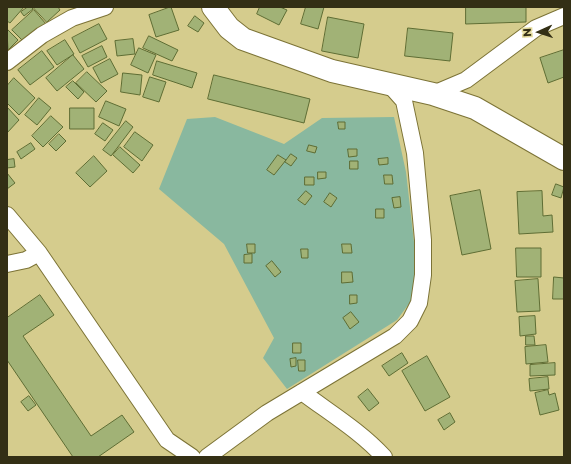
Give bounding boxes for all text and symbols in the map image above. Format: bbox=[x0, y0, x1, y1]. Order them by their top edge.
north arrow bbox=[519, 12, 559, 52]
text: N bbox=[520, 28, 534, 37]

